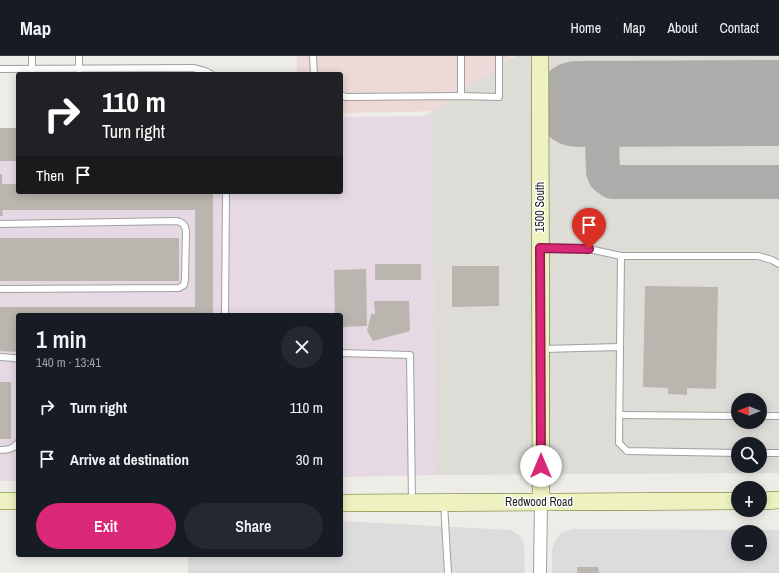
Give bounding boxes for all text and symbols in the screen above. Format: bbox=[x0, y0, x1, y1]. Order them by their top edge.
text: Map bbox=[20, 15, 51, 41]
text: Home bbox=[570, 19, 601, 37]
text: Map bbox=[623, 19, 645, 37]
text: About bbox=[667, 19, 697, 37]
text: Contact bbox=[719, 19, 759, 37]
text: 110 m bbox=[102, 83, 166, 121]
icon: right bbox=[36, 88, 88, 140]
text: Turn right bbox=[102, 119, 165, 144]
icon: arrive bbox=[72, 164, 94, 186]
text: Then bbox=[36, 165, 64, 186]
street label: 1500 South bbox=[532, 182, 548, 232]
pin bbox=[572, 208, 606, 249]
icon: arrive bbox=[578, 214, 600, 236]
text: 1 min bbox=[36, 323, 87, 355]
button: close bbox=[281, 326, 323, 368]
text: 140 m · 13:41 bbox=[36, 354, 101, 371]
north arrow bbox=[731, 393, 767, 429]
map controls bbox=[731, 393, 767, 561]
icon: right bbox=[36, 396, 58, 418]
text: Turn right bbox=[70, 397, 127, 418]
text: 110 m bbox=[290, 397, 323, 418]
button: search bbox=[731, 437, 767, 473]
position arrow bbox=[520, 445, 562, 487]
icon: arrive bbox=[36, 448, 58, 470]
text: Arrive at destination bbox=[70, 449, 189, 470]
text: 30 m bbox=[296, 449, 323, 470]
button: + bbox=[731, 481, 767, 517]
street label: Redwood Road bbox=[505, 494, 573, 510]
button: Exit bbox=[36, 503, 176, 549]
button: Share bbox=[184, 503, 323, 549]
button: − bbox=[731, 525, 767, 561]

